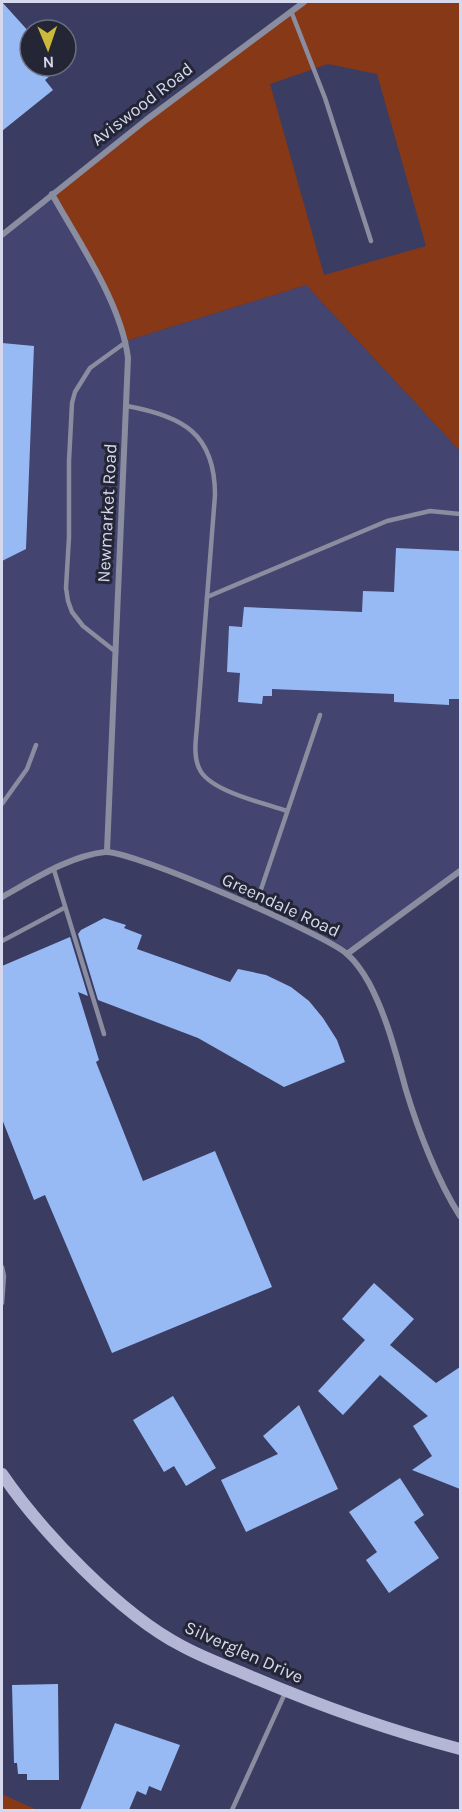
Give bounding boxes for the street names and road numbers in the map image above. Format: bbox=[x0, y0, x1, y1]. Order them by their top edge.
street label: Aviswood Road bbox=[87, 57, 197, 151]
street label: Newmarket Road bbox=[92, 443, 122, 583]
street label: Greendale Road bbox=[218, 868, 344, 942]
street label: Silverglen Drive bbox=[181, 1616, 307, 1688]

